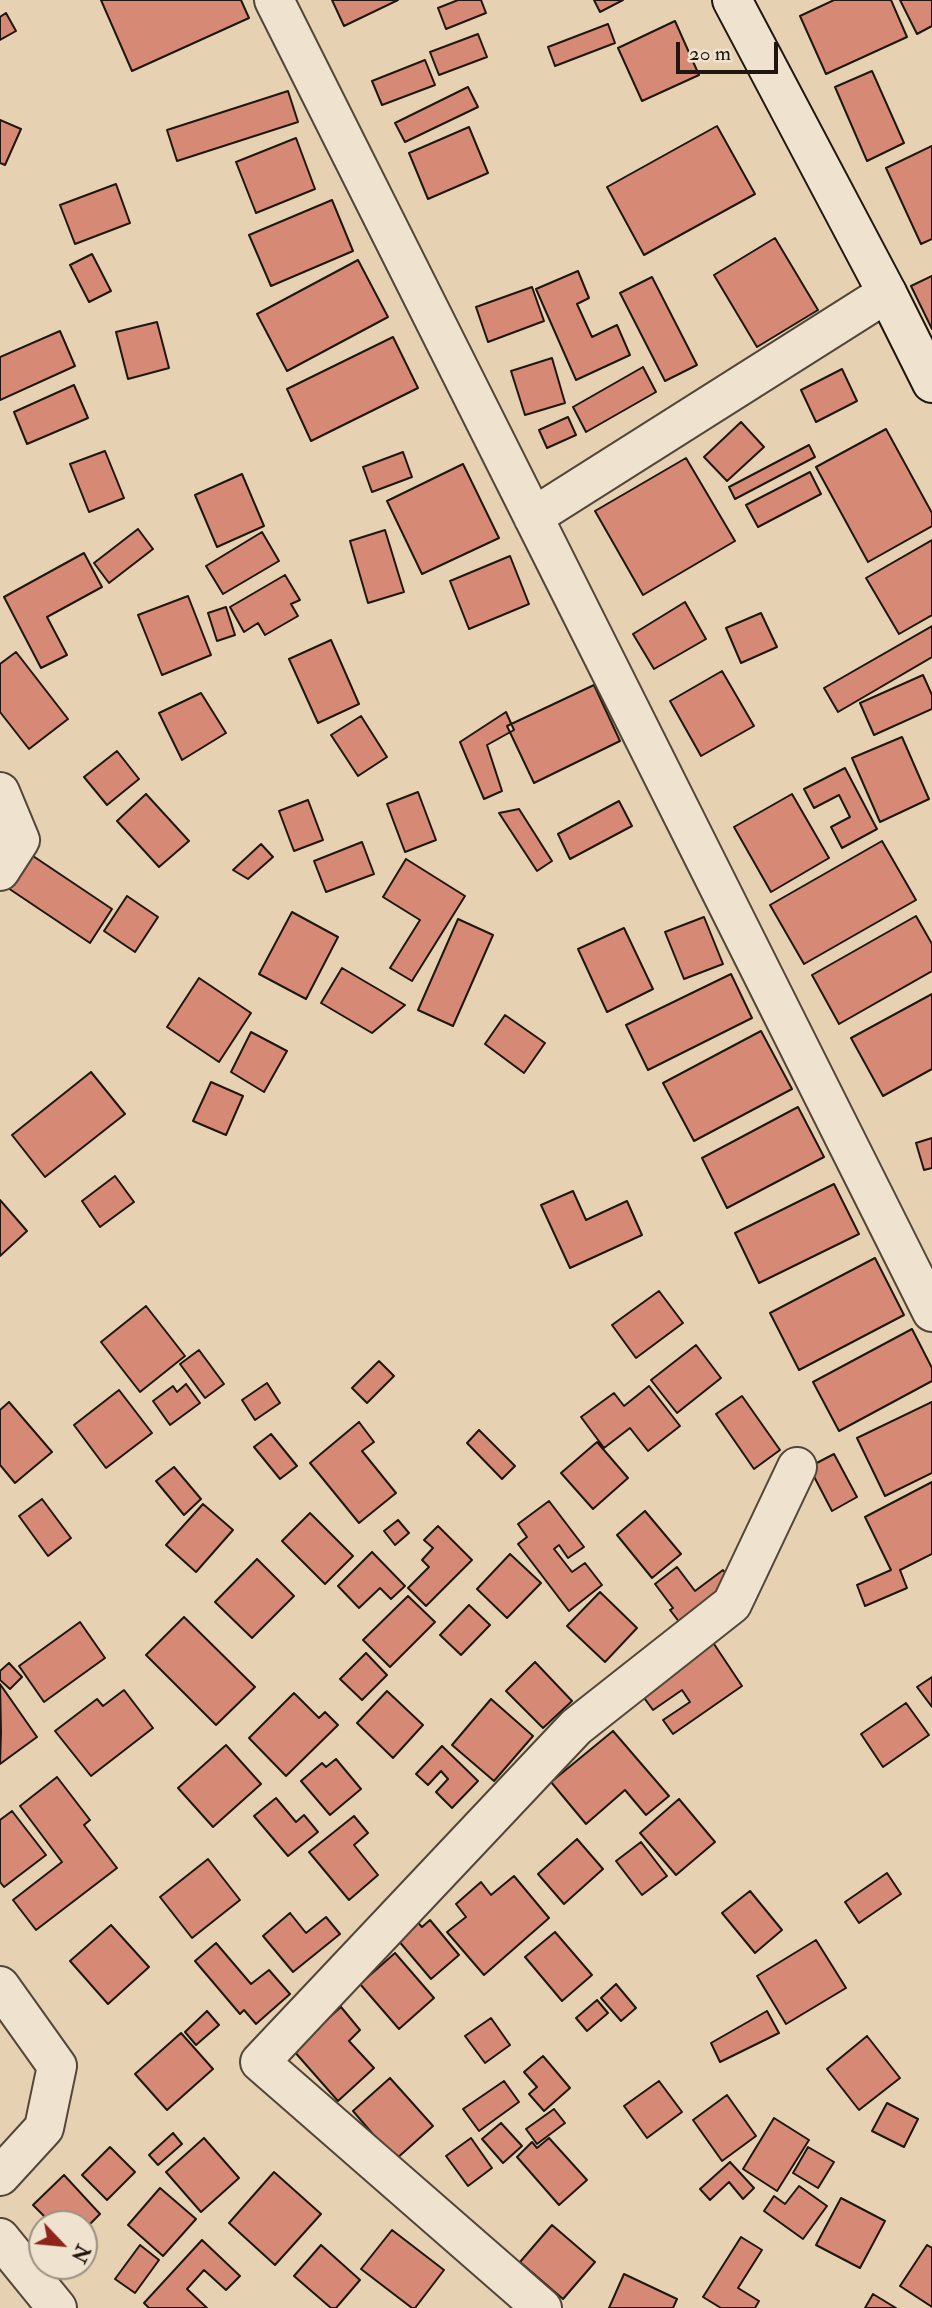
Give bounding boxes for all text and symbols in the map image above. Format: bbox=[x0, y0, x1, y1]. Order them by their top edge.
scale bar bbox=[680, 28, 782, 72]
text: 20 m bbox=[689, 40, 731, 67]
north arrow bbox=[28, 2210, 98, 2280]
text: N bbox=[66, 2240, 95, 2266]

